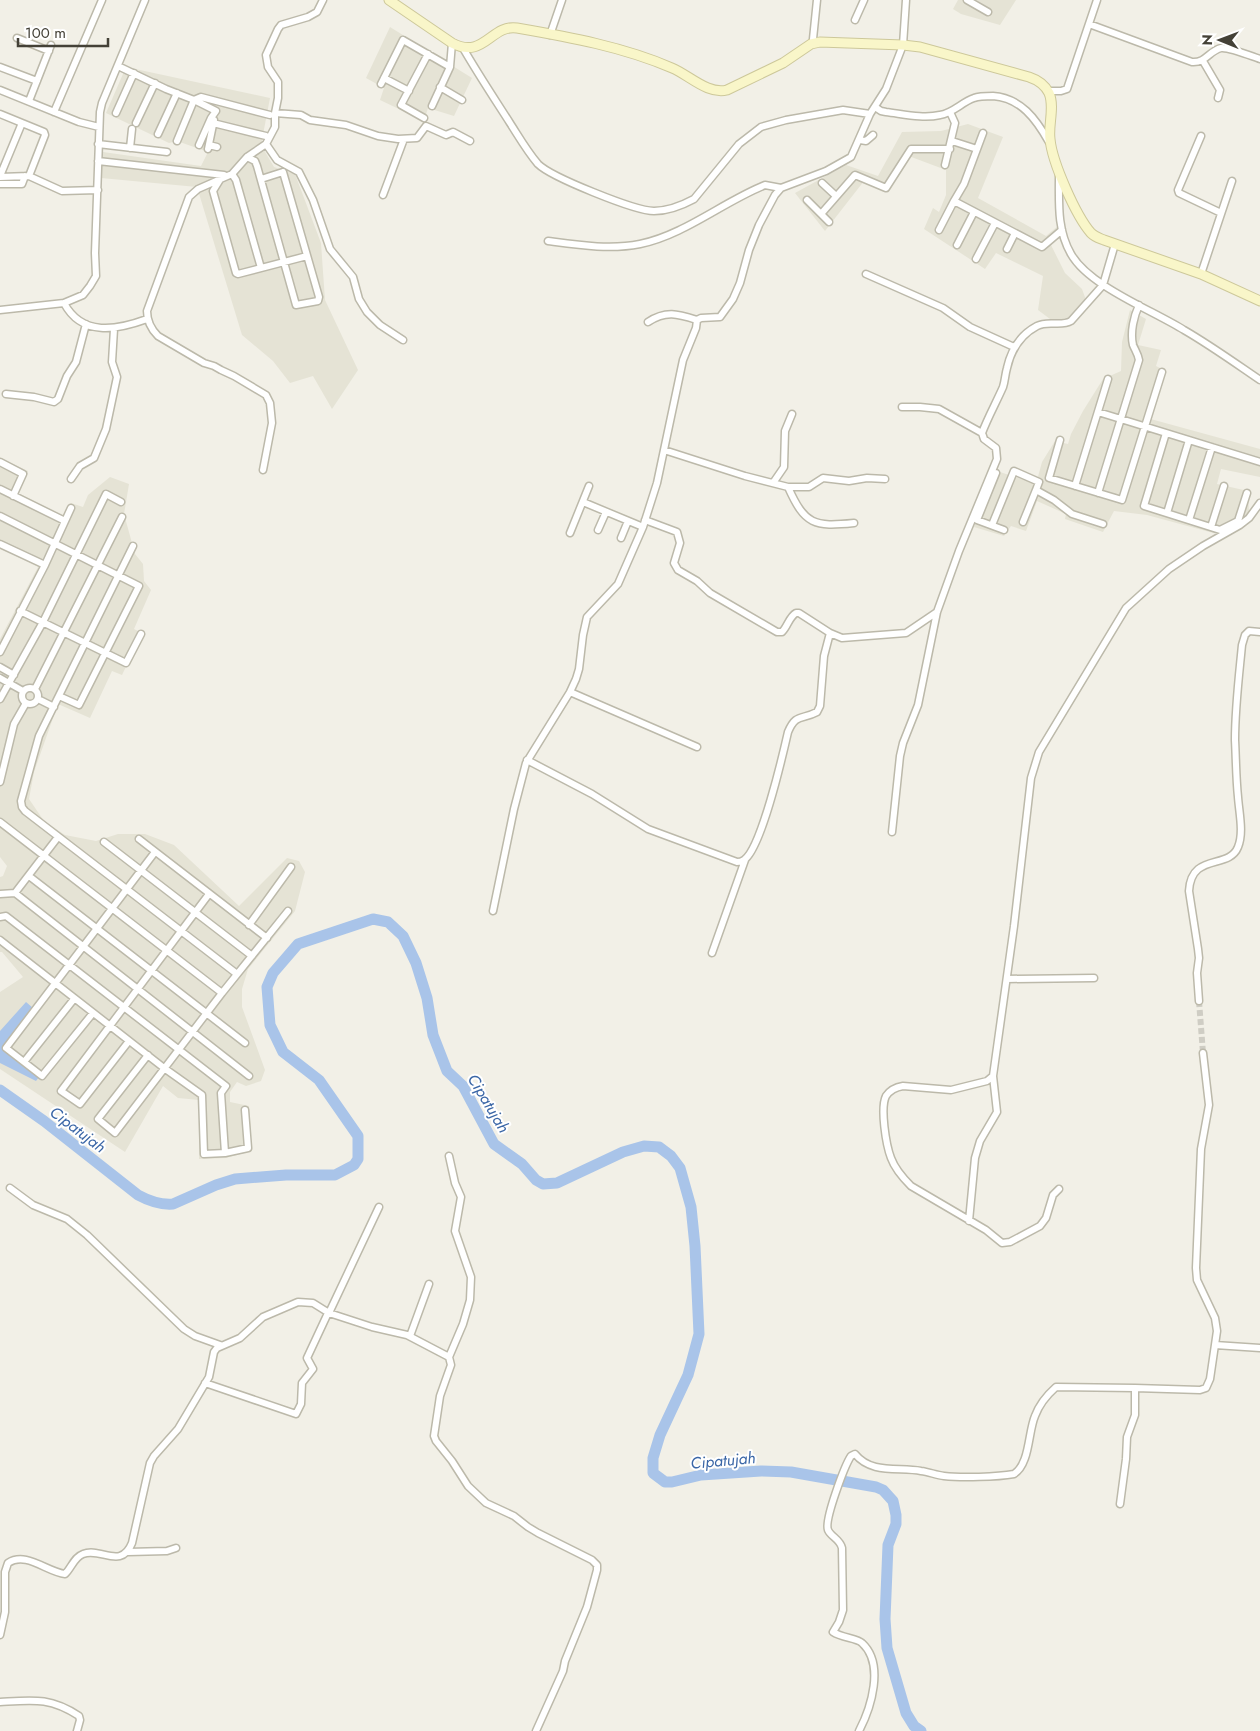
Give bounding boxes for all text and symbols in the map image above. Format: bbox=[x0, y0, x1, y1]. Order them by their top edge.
scale bar bbox=[18, 15, 108, 47]
north arrow bbox=[1195, 15, 1245, 65]
text: 100 m bbox=[25, 22, 66, 44]
text: N bbox=[1197, 34, 1217, 46]
water label: Cipatujah bbox=[462, 1069, 515, 1137]
water label: Cipatujah bbox=[45, 1101, 111, 1158]
water label: Cipatujah bbox=[690, 1446, 756, 1475]

